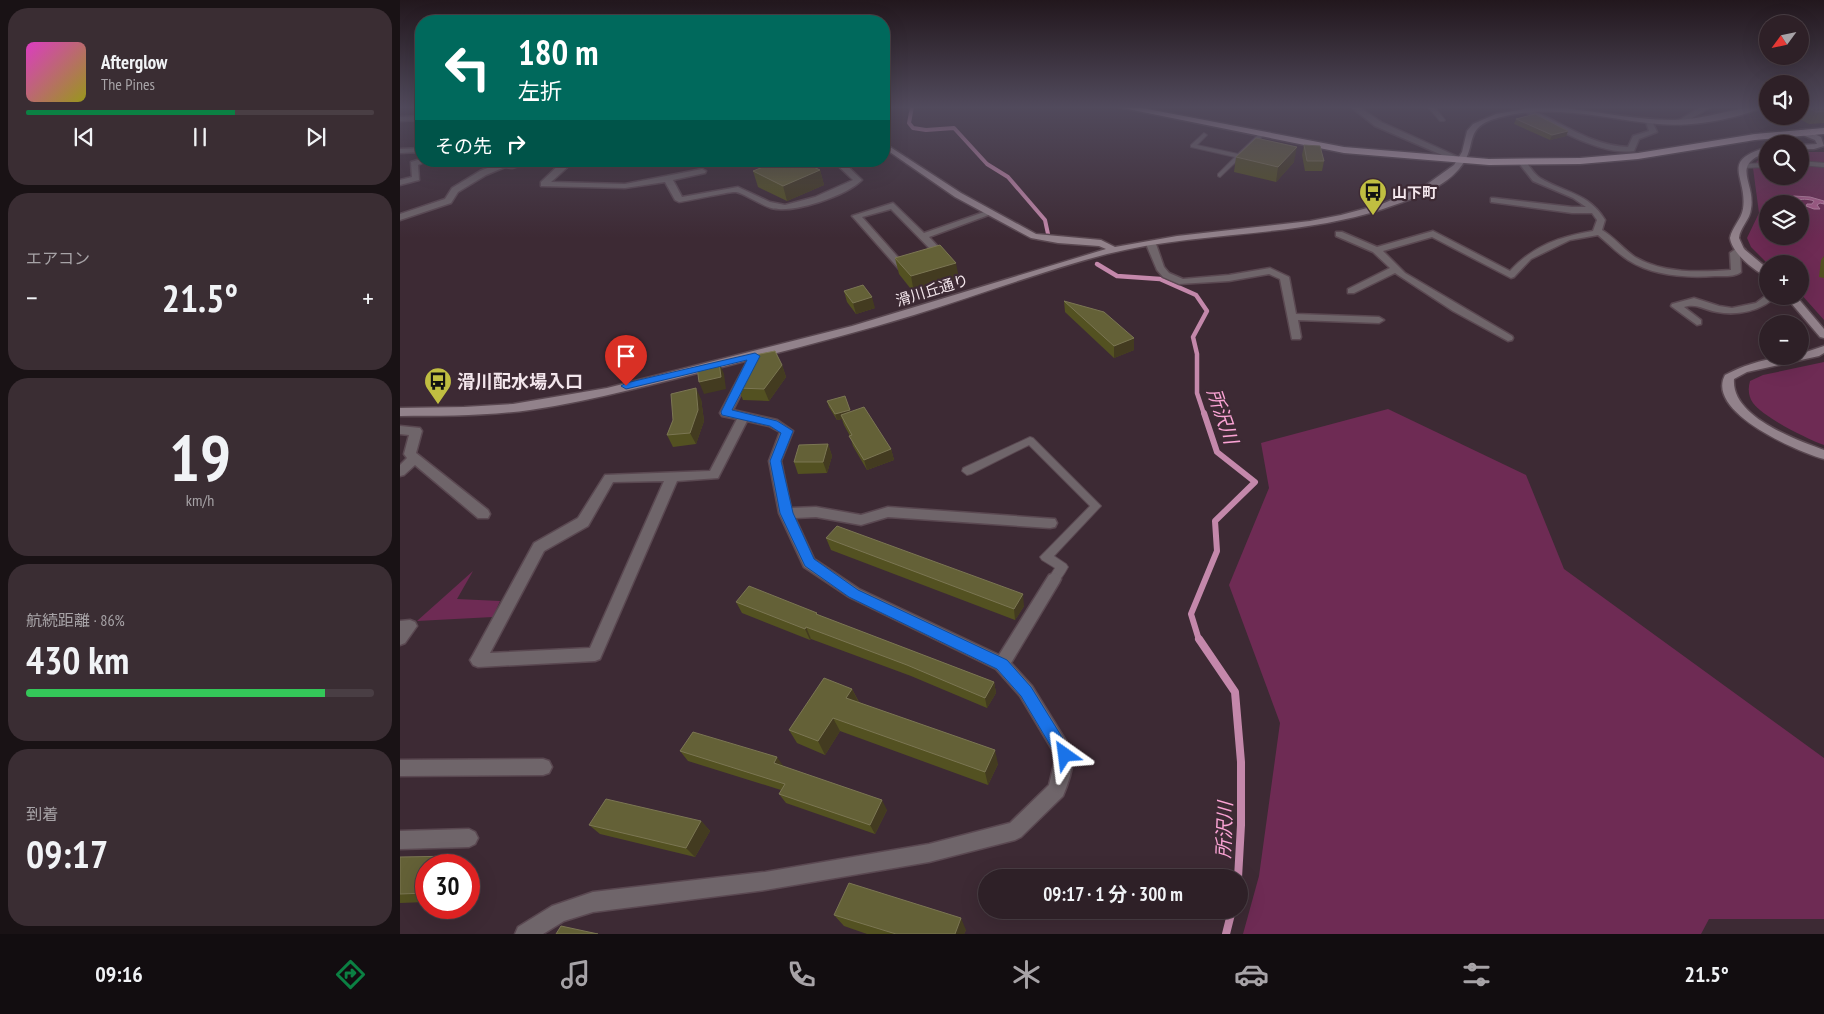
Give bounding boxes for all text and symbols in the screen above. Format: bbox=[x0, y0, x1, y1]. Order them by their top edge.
north arrow bbox=[1759, 15, 1809, 65]
map controls bbox=[1759, 15, 1809, 365]
text: 180 m bbox=[518, 29, 599, 75]
icon: left bbox=[435, 35, 500, 100]
text: Afterglow bbox=[101, 50, 167, 74]
text: The Pines bbox=[101, 74, 155, 94]
button: sound bbox=[1759, 75, 1809, 125]
text: 左折 bbox=[518, 77, 562, 105]
icon: previous bbox=[70, 123, 98, 151]
icon: pause bbox=[186, 123, 214, 151]
icon: next bbox=[302, 123, 330, 151]
icon: right bbox=[502, 130, 530, 158]
text: その先 bbox=[435, 134, 492, 158]
button: search bbox=[1759, 135, 1809, 185]
bus stop icon: 山下町 bbox=[1358, 177, 1388, 216]
place label: 山下町 bbox=[1392, 183, 1437, 202]
button: layers bbox=[1759, 195, 1809, 245]
text: エアコン bbox=[26, 248, 90, 268]
button: + bbox=[1759, 255, 1809, 305]
street label: 滑川丘通り bbox=[893, 270, 971, 310]
text: 21.5° bbox=[162, 273, 238, 322]
text: − bbox=[26, 279, 38, 316]
text: + bbox=[362, 279, 374, 316]
button: − bbox=[1759, 315, 1809, 365]
pin bbox=[605, 335, 647, 386]
icon: arrive bbox=[612, 342, 640, 370]
bus stop icon: 滑川配水場入口 bbox=[423, 366, 453, 405]
place label: 滑川配水場入口 bbox=[457, 370, 583, 393]
water label: 所沢川 bbox=[1202, 385, 1244, 449]
text: 19 bbox=[169, 415, 231, 499]
text: km/h bbox=[186, 490, 214, 510]
text: 航続距離 · 86% bbox=[26, 610, 125, 630]
text: 430 km bbox=[26, 635, 129, 684]
position arrow bbox=[1038, 728, 1090, 780]
water label: 所沢川 bbox=[1211, 799, 1237, 859]
text: 到着 bbox=[26, 804, 58, 824]
text: 09:17 bbox=[26, 829, 108, 878]
speed limit sign: 30 bbox=[415, 854, 480, 919]
text: 09:17 · 1 分 · 300 m bbox=[1043, 882, 1183, 906]
icon: directions bbox=[333, 957, 368, 992]
icon: music bbox=[558, 957, 593, 992]
icon: phone bbox=[784, 957, 819, 992]
icon: climate bbox=[1009, 957, 1044, 992]
icon: car bbox=[1234, 957, 1269, 992]
icon: filters bbox=[1459, 957, 1494, 992]
text: 09:16 bbox=[95, 960, 143, 988]
text: 21.5° bbox=[1685, 960, 1729, 988]

